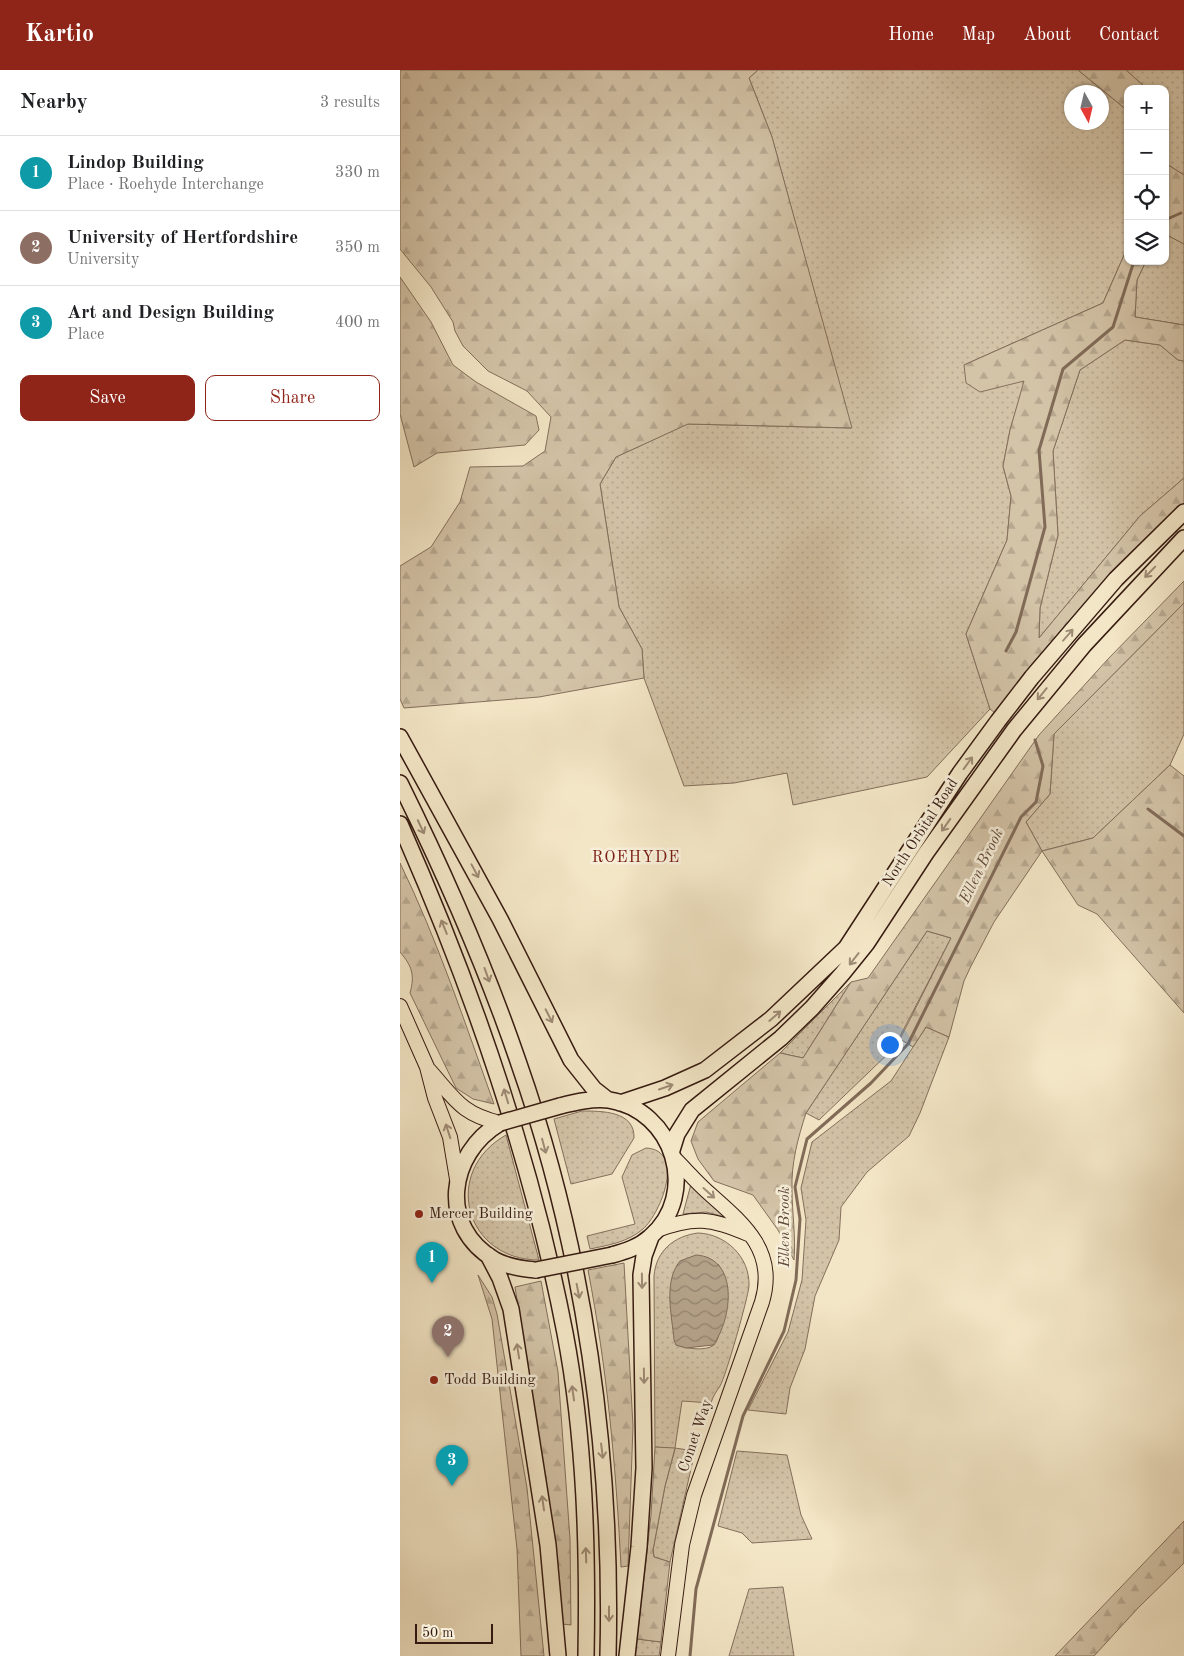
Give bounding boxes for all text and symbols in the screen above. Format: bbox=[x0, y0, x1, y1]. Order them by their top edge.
text: Kartio bbox=[25, 23, 94, 47]
text: Home bbox=[888, 26, 934, 44]
text: Map bbox=[962, 26, 995, 44]
text: About bbox=[1023, 26, 1071, 44]
text: Contact bbox=[1099, 26, 1159, 44]
north arrow bbox=[1064, 85, 1109, 130]
map controls bbox=[1124, 85, 1169, 265]
button: + bbox=[1124, 85, 1169, 130]
text: Nearby bbox=[20, 92, 88, 113]
text: 3 results bbox=[320, 95, 380, 111]
button: − bbox=[1124, 130, 1169, 175]
text: Lindop Building bbox=[67, 154, 204, 173]
text: 1 bbox=[31, 165, 41, 181]
text: 330 m bbox=[335, 165, 380, 181]
button: locate bbox=[1124, 175, 1169, 220]
text: Place · Roehyde Interchange bbox=[67, 177, 264, 193]
button: layers bbox=[1124, 220, 1169, 265]
text: University of Hertfordshire bbox=[67, 229, 298, 248]
text: 2 bbox=[31, 240, 41, 256]
text: 350 m bbox=[335, 240, 380, 256]
text: University bbox=[67, 252, 139, 268]
text: Art and Design Building bbox=[67, 304, 274, 323]
text: 3 bbox=[31, 315, 41, 331]
text: 400 m bbox=[335, 315, 380, 331]
text: Place bbox=[67, 327, 104, 343]
button: Save bbox=[20, 375, 195, 421]
button: Share bbox=[205, 375, 380, 421]
one-way arrow bbox=[1144, 566, 1156, 579]
one-way arrow bbox=[1063, 629, 1074, 642]
one-way arrow bbox=[1037, 687, 1048, 700]
one-way arrow bbox=[963, 756, 973, 770]
street label: North Orbital Road bbox=[881, 776, 962, 890]
one-way arrow bbox=[941, 818, 951, 832]
one-way arrow bbox=[417, 819, 426, 834]
water label: Ellen Brook bbox=[957, 826, 1007, 907]
district label: ROEHYDE bbox=[592, 850, 680, 866]
one-way arrow bbox=[471, 863, 480, 878]
one-way arrow bbox=[439, 920, 448, 935]
one-way arrow bbox=[849, 952, 860, 965]
one-way arrow bbox=[483, 967, 492, 982]
one-way arrow bbox=[544, 1008, 554, 1023]
one-way arrow bbox=[768, 1010, 781, 1021]
your location bbox=[877, 1032, 903, 1058]
one-way arrow bbox=[658, 1082, 673, 1091]
one-way arrow bbox=[500, 1089, 510, 1105]
one-way arrow bbox=[443, 1123, 452, 1139]
one-way arrow bbox=[540, 1137, 549, 1153]
water label: Ellen Brook bbox=[777, 1186, 793, 1269]
one-way arrow bbox=[703, 1187, 716, 1199]
place label: Mercer Building bbox=[429, 1207, 533, 1222]
marker: Mercer Building bbox=[413, 1208, 425, 1220]
pin: 1 bbox=[416, 1242, 448, 1283]
one-way arrow bbox=[637, 1273, 646, 1289]
one-way arrow bbox=[574, 1282, 583, 1298]
pin: 2 bbox=[432, 1316, 464, 1357]
one-way arrow bbox=[512, 1343, 522, 1359]
one-way arrow bbox=[639, 1368, 649, 1384]
place label: Todd Building bbox=[444, 1373, 536, 1388]
marker: Todd Building bbox=[428, 1374, 440, 1386]
one-way arrow bbox=[568, 1385, 578, 1401]
street label: Comet Way bbox=[677, 1398, 715, 1474]
one-way arrow bbox=[597, 1443, 607, 1459]
pin: 3 bbox=[436, 1445, 468, 1486]
one-way arrow bbox=[537, 1495, 547, 1511]
one-way arrow bbox=[581, 1547, 590, 1563]
one-way arrow bbox=[604, 1605, 614, 1621]
scale bar bbox=[415, 1621, 492, 1644]
text: 50 m bbox=[422, 1626, 453, 1640]

